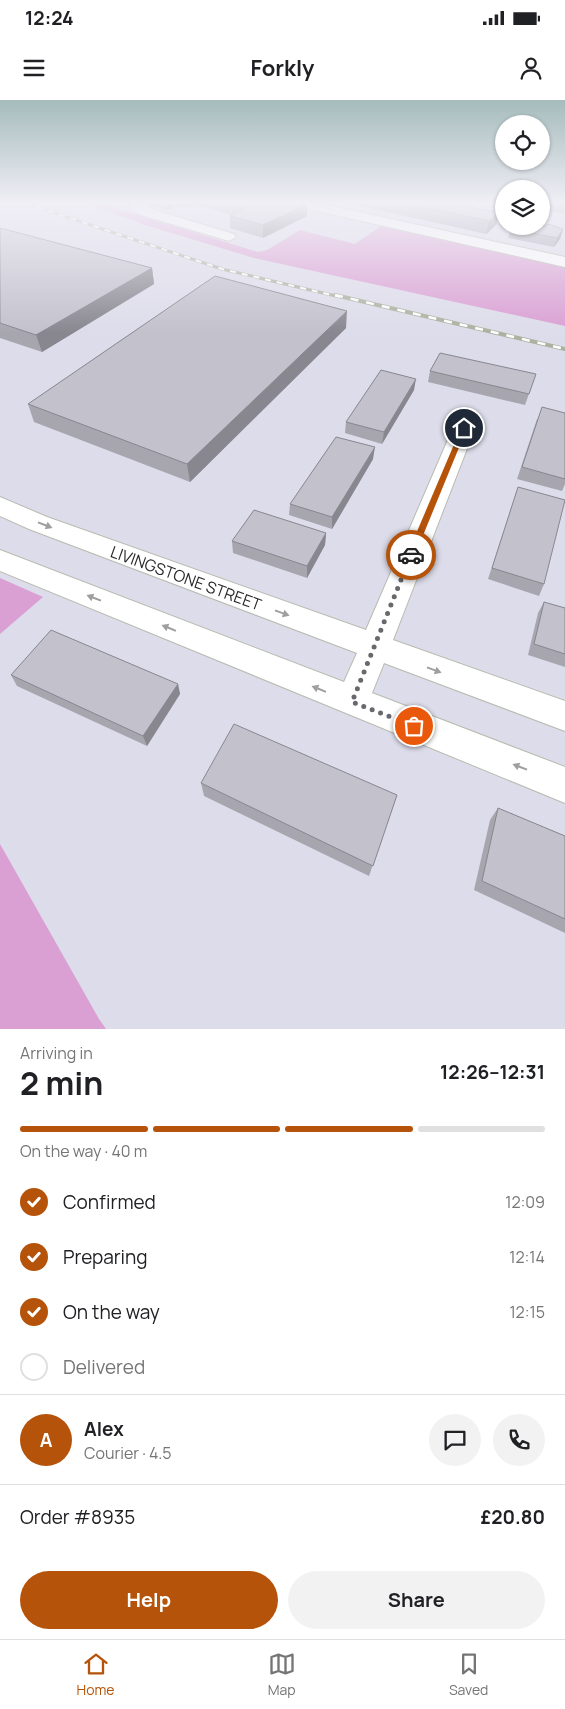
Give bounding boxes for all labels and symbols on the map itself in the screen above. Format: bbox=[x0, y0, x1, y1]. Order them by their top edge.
pin bbox=[443, 407, 485, 449]
one-way arrow bbox=[38, 521, 53, 529]
courier bbox=[386, 530, 436, 580]
street label: LIVINGSTONE STREET bbox=[108, 540, 265, 616]
one-way arrow bbox=[87, 594, 102, 601]
one-way arrow bbox=[275, 609, 290, 617]
one-way arrow bbox=[162, 623, 176, 631]
one-way arrow bbox=[427, 667, 442, 674]
one-way arrow bbox=[312, 684, 327, 692]
pin bbox=[393, 705, 435, 747]
one-way arrow bbox=[512, 763, 527, 771]

